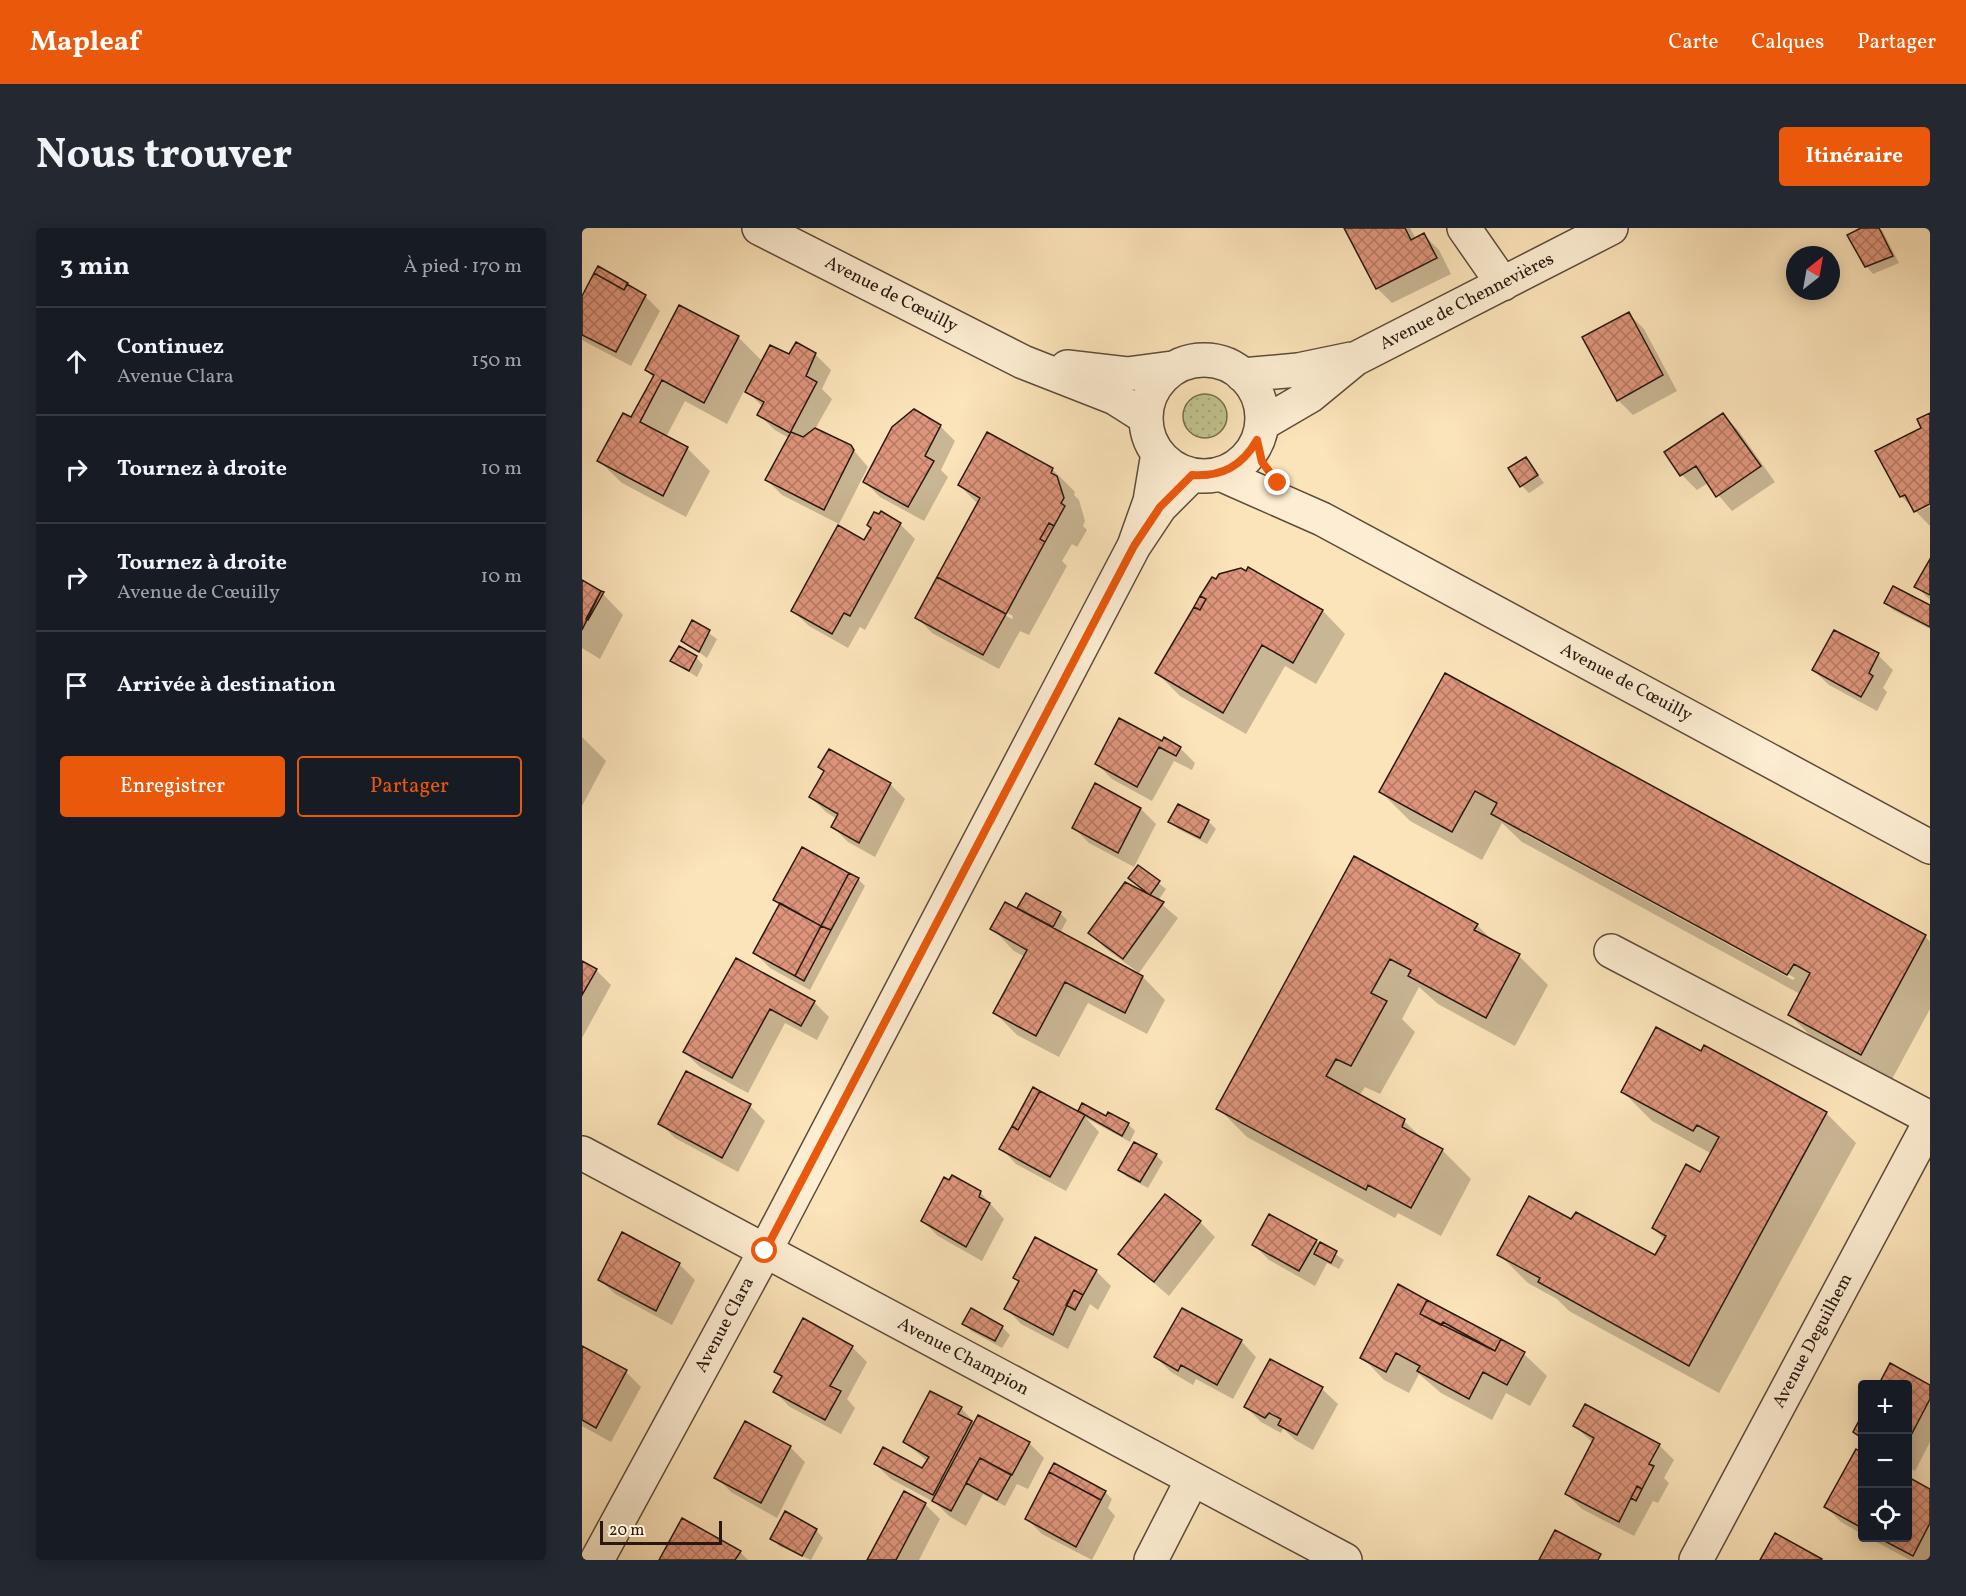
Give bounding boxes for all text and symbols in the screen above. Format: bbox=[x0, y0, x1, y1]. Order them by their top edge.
text: Mapleaf bbox=[30, 23, 140, 62]
text: Carte bbox=[1668, 28, 1719, 57]
text: Calques bbox=[1752, 28, 1824, 57]
text: Partager bbox=[1857, 28, 1936, 57]
text: Nous trouver bbox=[36, 127, 292, 186]
button: Itinéraire bbox=[1779, 127, 1930, 186]
north arrow bbox=[1786, 246, 1840, 300]
street label: Avenue de Chennevières bbox=[1375, 247, 1559, 357]
text: 3 min bbox=[60, 249, 130, 285]
street label: Avenue de Cœuilly bbox=[820, 251, 962, 340]
text: À pied · 170 m bbox=[403, 253, 522, 281]
text: Continuez bbox=[117, 332, 224, 363]
icon: ahead bbox=[60, 345, 93, 378]
text: 150 m bbox=[471, 347, 522, 375]
text: Avenue Clara bbox=[117, 363, 234, 391]
icon: right bbox=[60, 453, 93, 486]
text: Tournez à droite bbox=[117, 454, 287, 485]
text: 10 m bbox=[481, 455, 522, 483]
route end bbox=[1264, 469, 1290, 495]
text: Tournez à droite bbox=[117, 548, 287, 579]
icon: right bbox=[60, 561, 93, 594]
text: 10 m bbox=[481, 563, 522, 591]
text: Avenue de Cœuilly bbox=[117, 579, 280, 607]
street label: Avenue de Cœuilly bbox=[1555, 638, 1697, 729]
icon: arrive bbox=[60, 669, 93, 702]
text: Arrivée à destination bbox=[117, 670, 336, 701]
button: Enregistrer bbox=[60, 756, 285, 817]
button: Partager bbox=[297, 756, 522, 817]
route start bbox=[751, 1237, 777, 1263]
street label: Avenue Deguilhem bbox=[1767, 1269, 1859, 1413]
street label: Avenue Clara bbox=[689, 1273, 761, 1377]
street label: Avenue Champion bbox=[893, 1312, 1034, 1402]
map controls bbox=[1858, 1380, 1912, 1542]
button: + bbox=[1858, 1380, 1912, 1434]
button: − bbox=[1858, 1434, 1912, 1488]
button: locate bbox=[1858, 1488, 1912, 1542]
scale bar bbox=[600, 1518, 722, 1546]
text: 20 m bbox=[609, 1520, 644, 1542]

